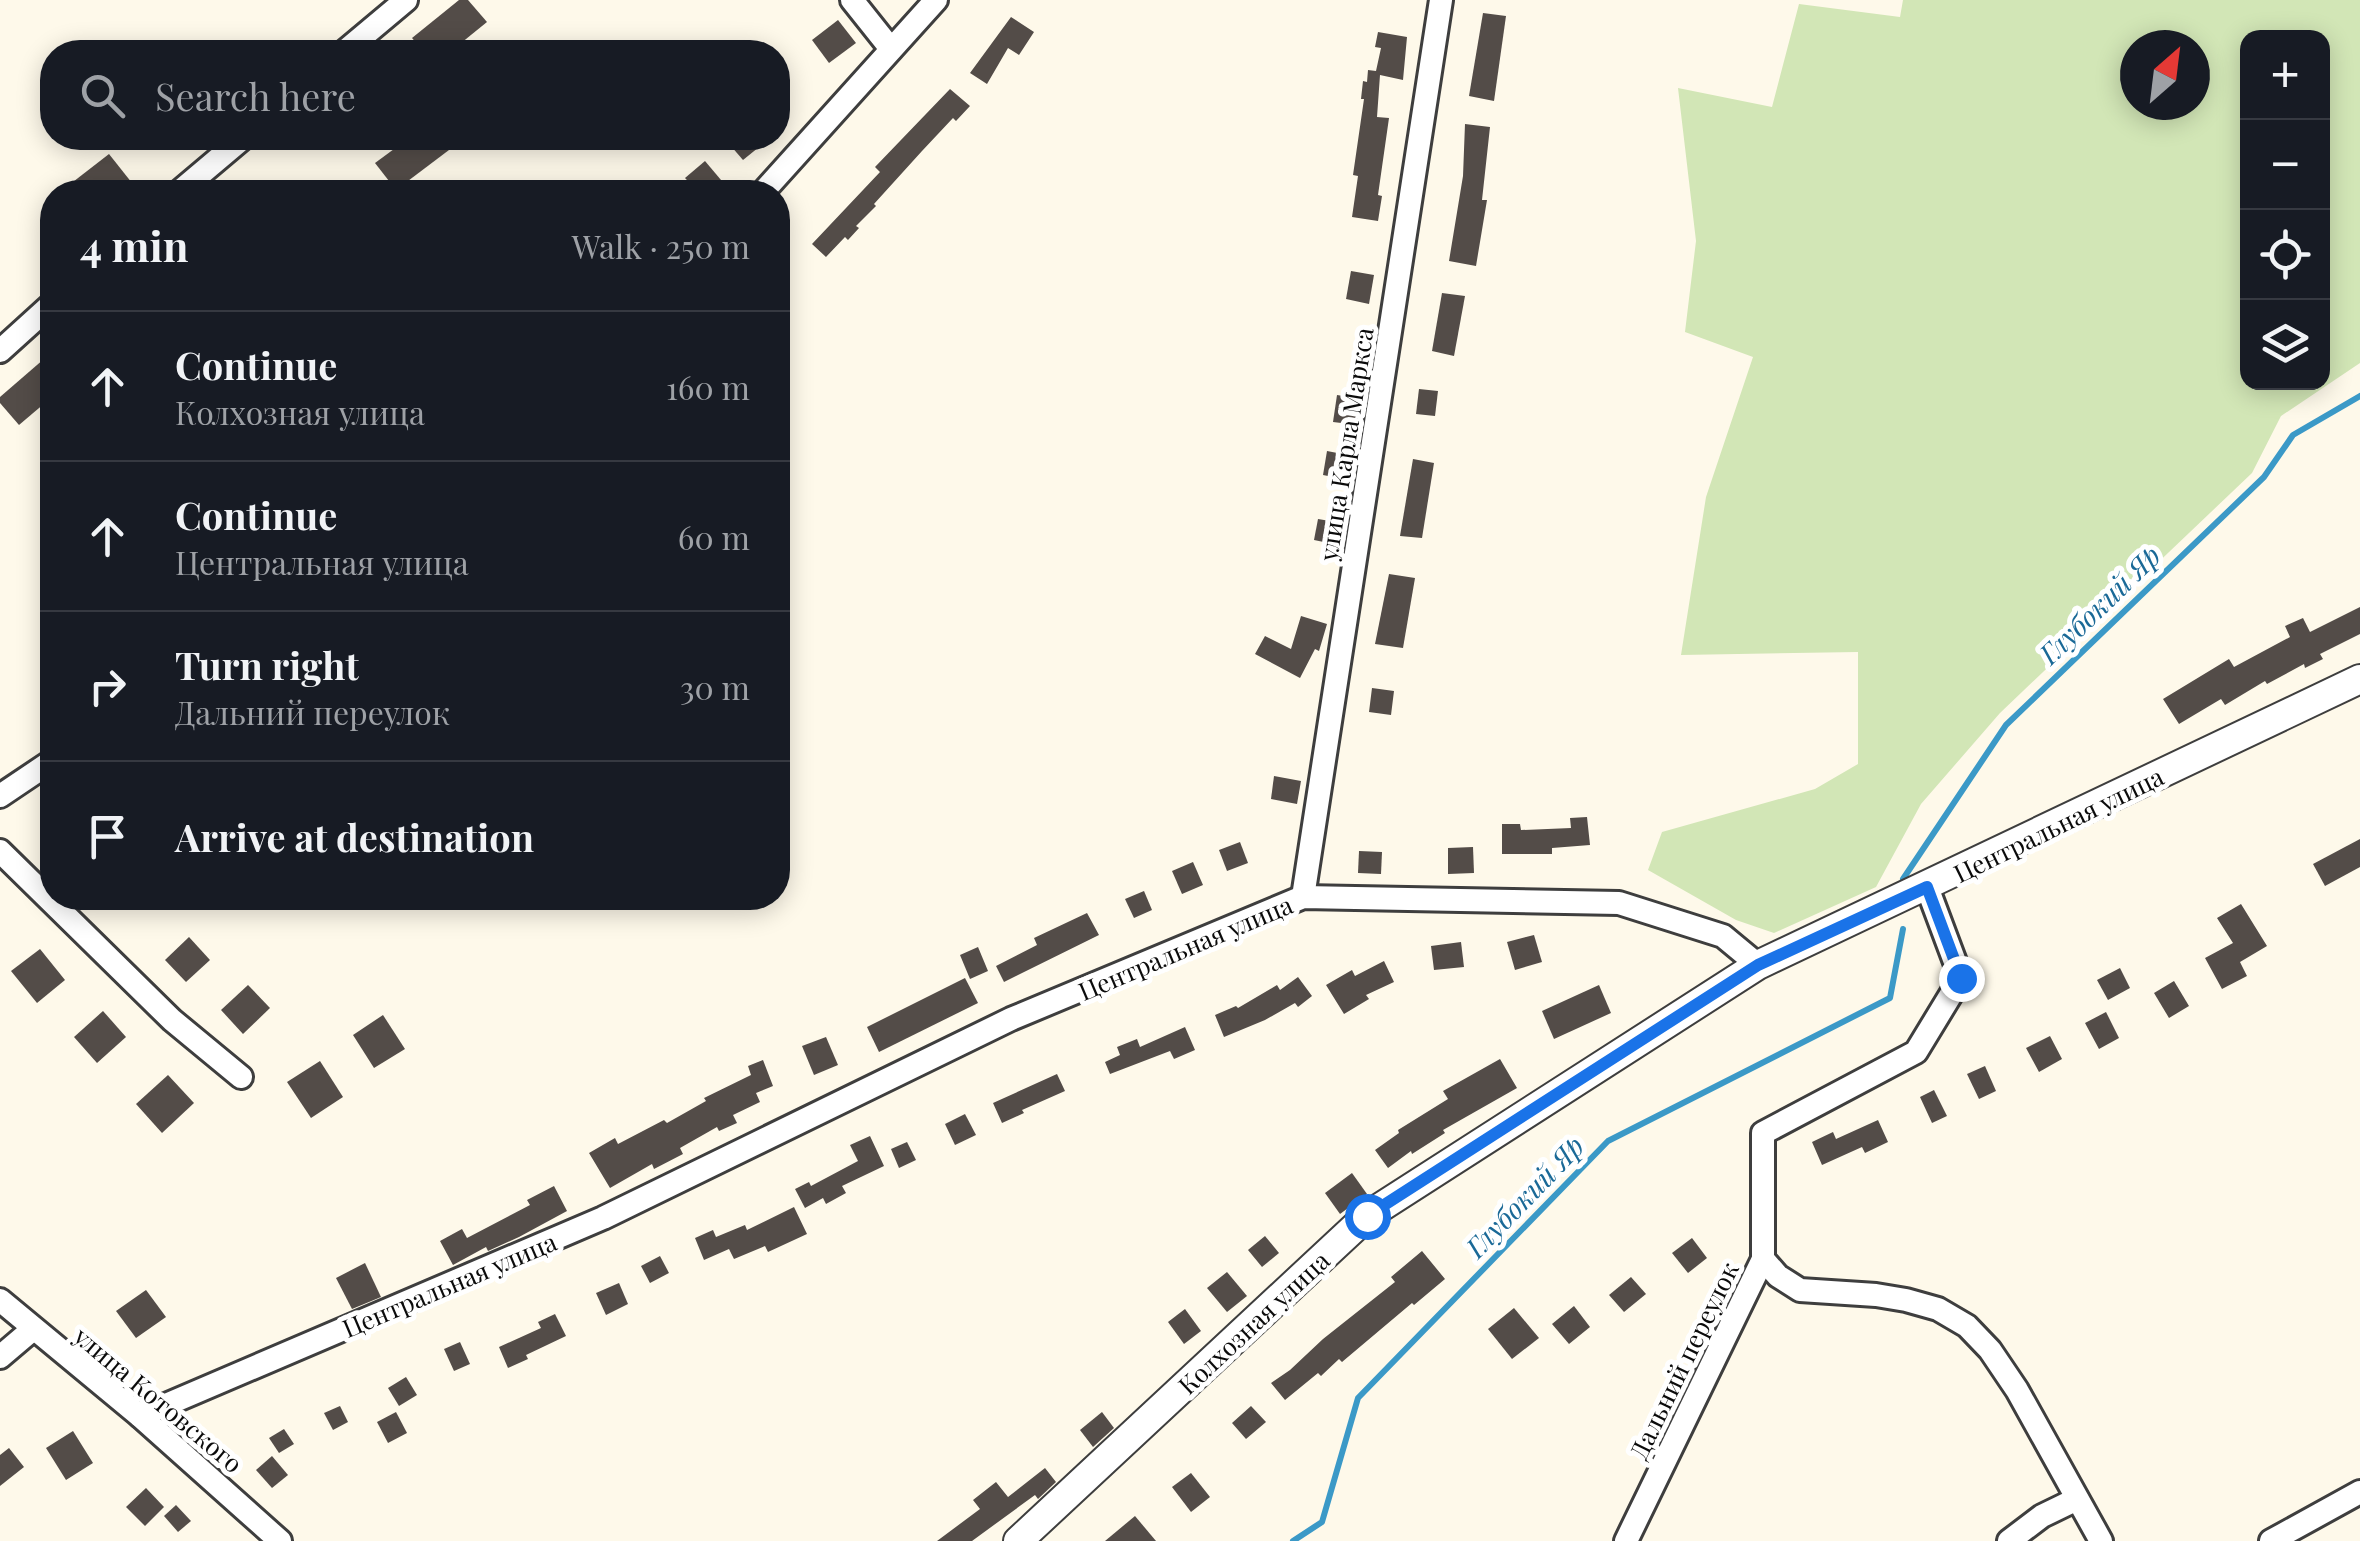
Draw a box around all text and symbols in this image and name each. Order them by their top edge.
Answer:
north arrow [2120,30,2210,120]
map controls [2240,30,2330,390]
button: + [2240,30,2330,120]
search box [40,40,790,150]
icon: search [75,68,130,123]
text: Search here [155,70,356,121]
button: − [2240,120,2330,210]
button: locate [2240,210,2330,300]
text: 4 min [80,217,189,273]
text: Walk · 250 m [572,224,750,267]
button: layers [2240,300,2330,390]
street label: улица Карла Маркса [1310,324,1380,564]
text: Continue [175,339,337,390]
icon: ahead [80,359,135,414]
text: 160 m [666,365,750,408]
text: Колхозная улица [175,390,425,433]
text: Continue [175,489,337,540]
icon: ahead [80,509,135,564]
text: 60 m [678,515,750,558]
water label: Глубокий Яр [2029,537,2168,672]
text: Центральная улица [175,540,469,583]
text: Turn right [175,639,359,690]
icon: right [80,659,135,714]
text: 30 m [680,665,750,708]
text: Дальний переулок [175,690,450,733]
street label: Центральная улица [1948,759,2169,889]
icon: arrive [80,809,135,864]
text: Arrive at destination [175,811,534,862]
street label: Центральная улица [1073,887,1298,1007]
route end [1939,956,1985,1002]
water label: Глубокий Яр [1456,1127,1591,1266]
route start [1345,1194,1391,1240]
street label: Центральная улица [337,1224,562,1344]
street label: Колхозная улица [1170,1243,1336,1401]
street label: Дальний переулок [1621,1256,1745,1464]
street label: улица Котовского [67,1318,250,1479]

